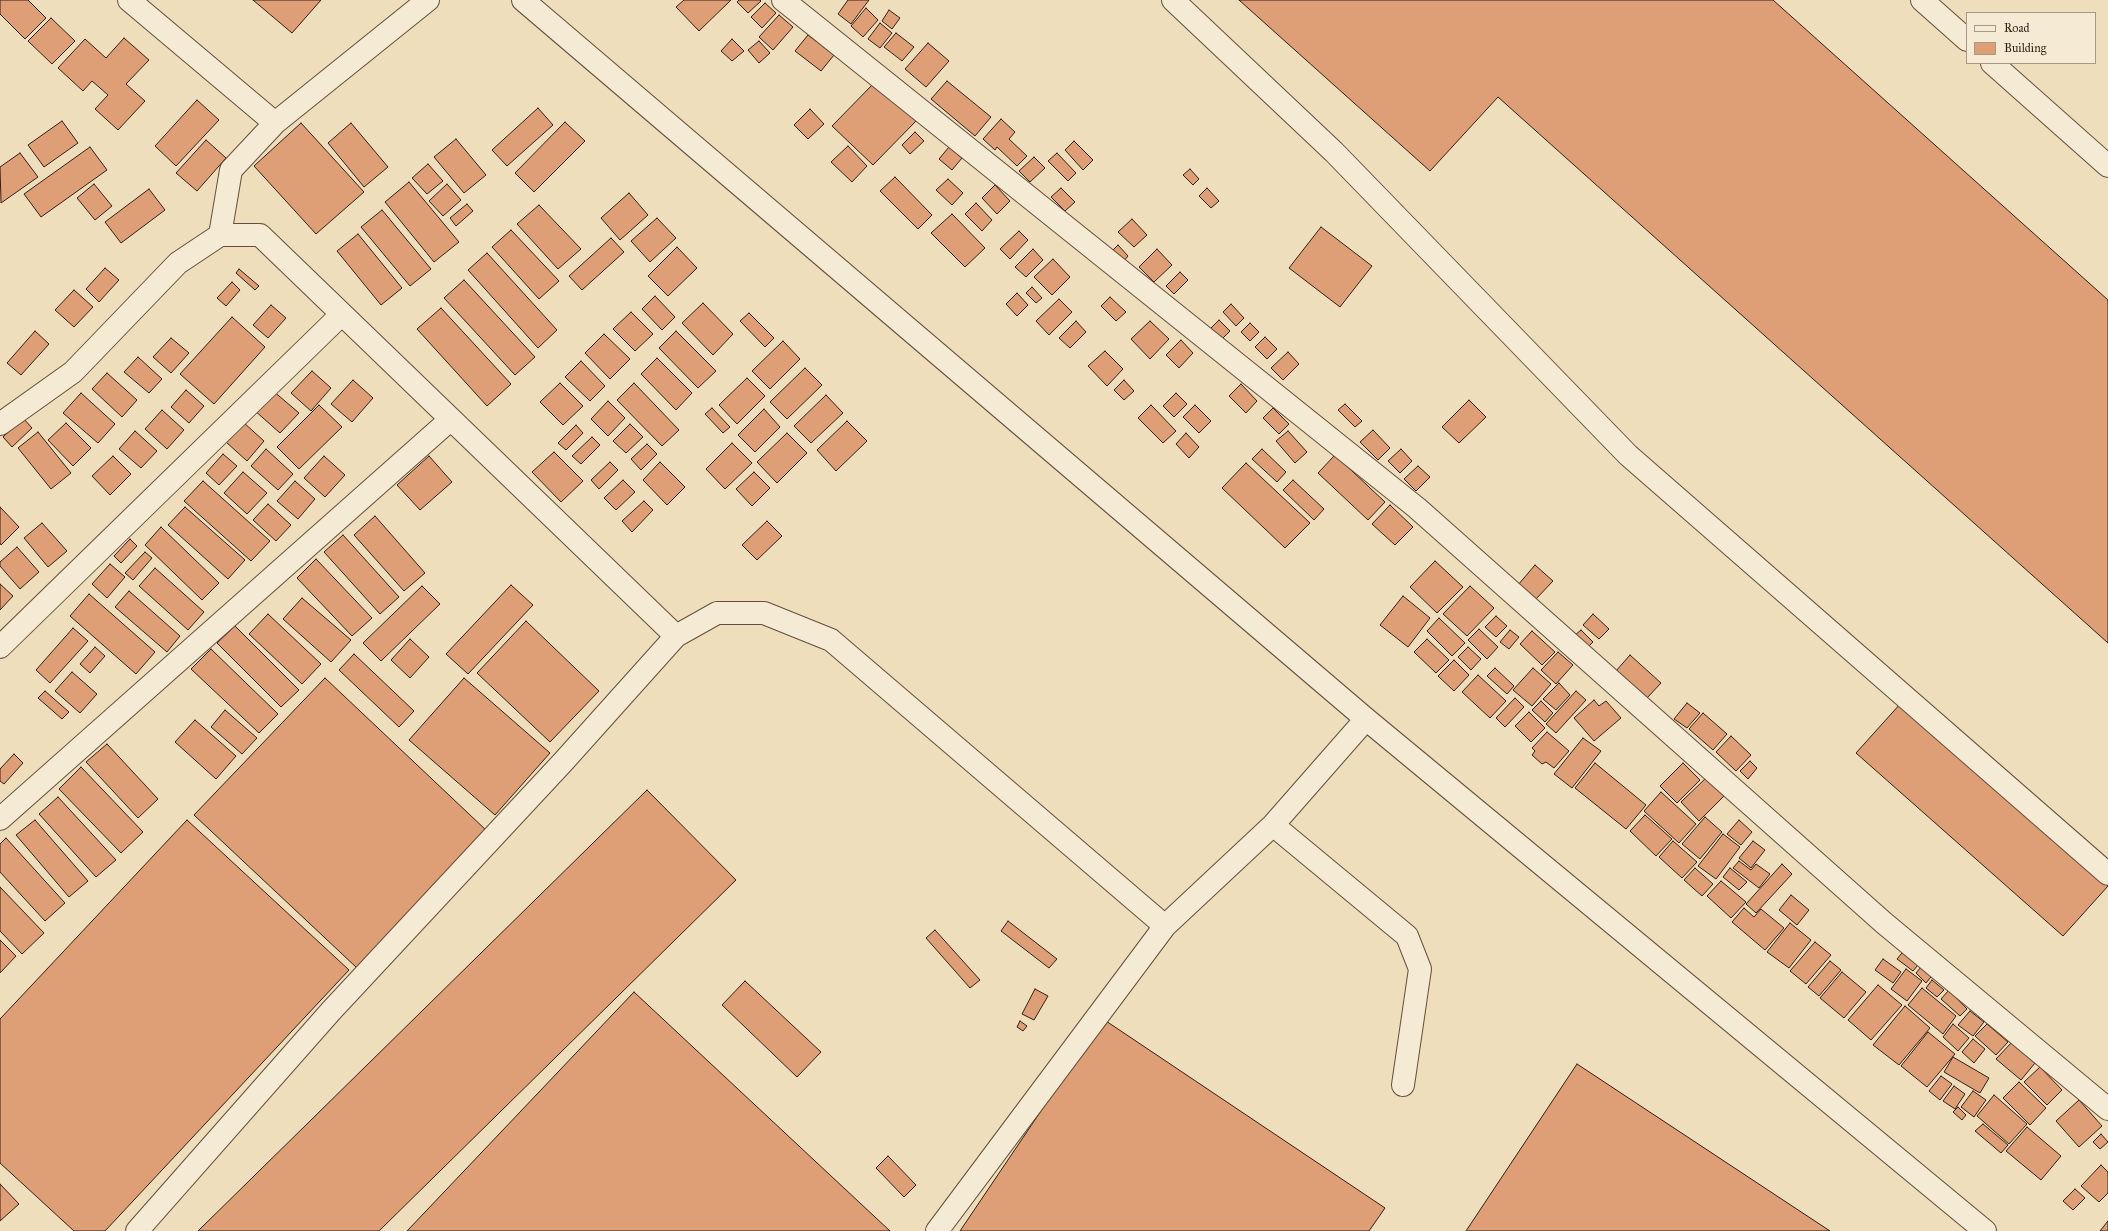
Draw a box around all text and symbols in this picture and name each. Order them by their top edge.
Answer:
legend [1966,12,2096,64]
text: Road [2004,21,2030,35]
text: Building [2004,41,2046,55]

